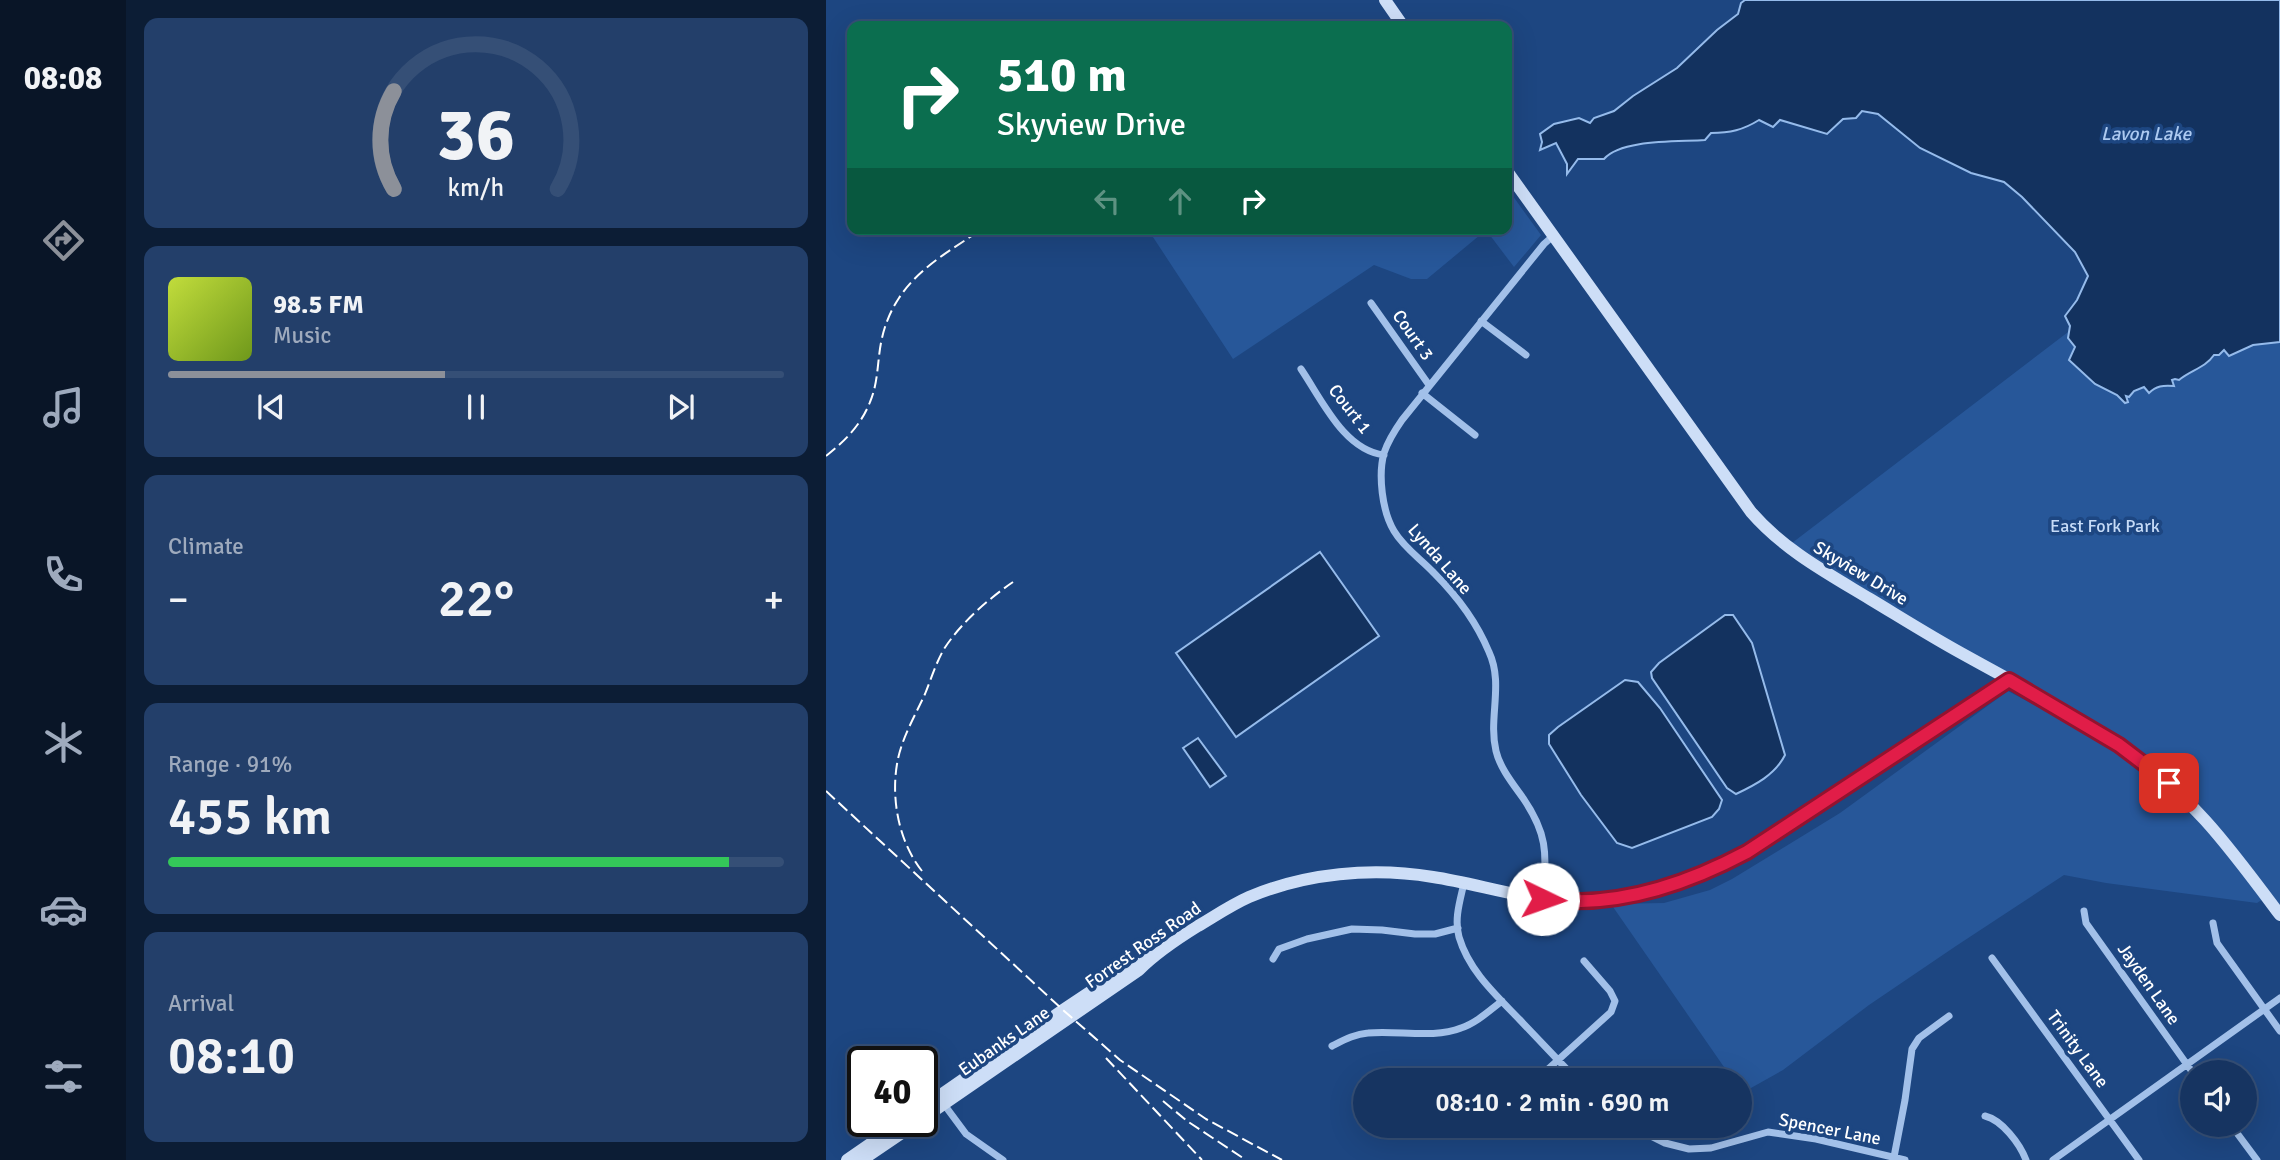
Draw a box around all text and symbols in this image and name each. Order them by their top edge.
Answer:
text: 510 m [997,45,1127,105]
icon: right [882,49,973,140]
text: 08:08 [24,59,102,98]
text: 36 [437,92,515,181]
text: Skyview Drive [997,105,1186,144]
water label: Lavon Lake [2101,122,2192,146]
text: km/h [448,172,504,203]
icon: left [1088,182,1126,220]
icon: ahead [1161,182,1199,220]
icon: right [1234,182,1272,220]
icon: directions [39,216,88,265]
text: 98.5 FM [273,289,364,321]
street label: Court 3 [1388,305,1438,365]
text: Music [273,321,331,350]
street label: Court 1 [1324,380,1376,438]
icon: music [39,383,88,432]
icon: previous [252,388,290,426]
icon: pause [457,388,495,426]
icon: next [662,388,700,426]
park label: East Fork Park [2050,515,2160,537]
street label: Lynda Lane [1403,519,1477,599]
text: Climate [168,532,244,561]
street label: Skyview Drive [1810,536,1912,610]
icon: phone [39,550,88,599]
text: 22° [438,567,514,631]
text: − [168,576,189,623]
text: + [763,576,784,623]
icon: climate [39,718,88,767]
text: Range · 91% [168,750,292,779]
pin [2139,753,2199,813]
icon: arrive [2150,764,2188,802]
text: 455 km [168,785,332,849]
position arrow [1506,862,1580,936]
icon: car [39,885,88,934]
street label: Forrest Ross Road [1081,897,1205,993]
street label: Jayden Lane [2113,939,2185,1029]
text: Arrival [168,989,234,1018]
street label: Eubanks Lane [954,1002,1054,1080]
street label: Trinity Lane [2043,1006,2113,1092]
text: 08:10 [168,1024,295,1088]
speed limit sign: 40 [847,1046,938,1137]
icon: filters [39,1052,88,1101]
map controls [2180,1060,2257,1137]
button: sound [2180,1060,2257,1137]
text: 08:10 · 2 min · 690 m [1436,1087,1669,1119]
street label: Spencer Lane [1777,1108,1883,1150]

